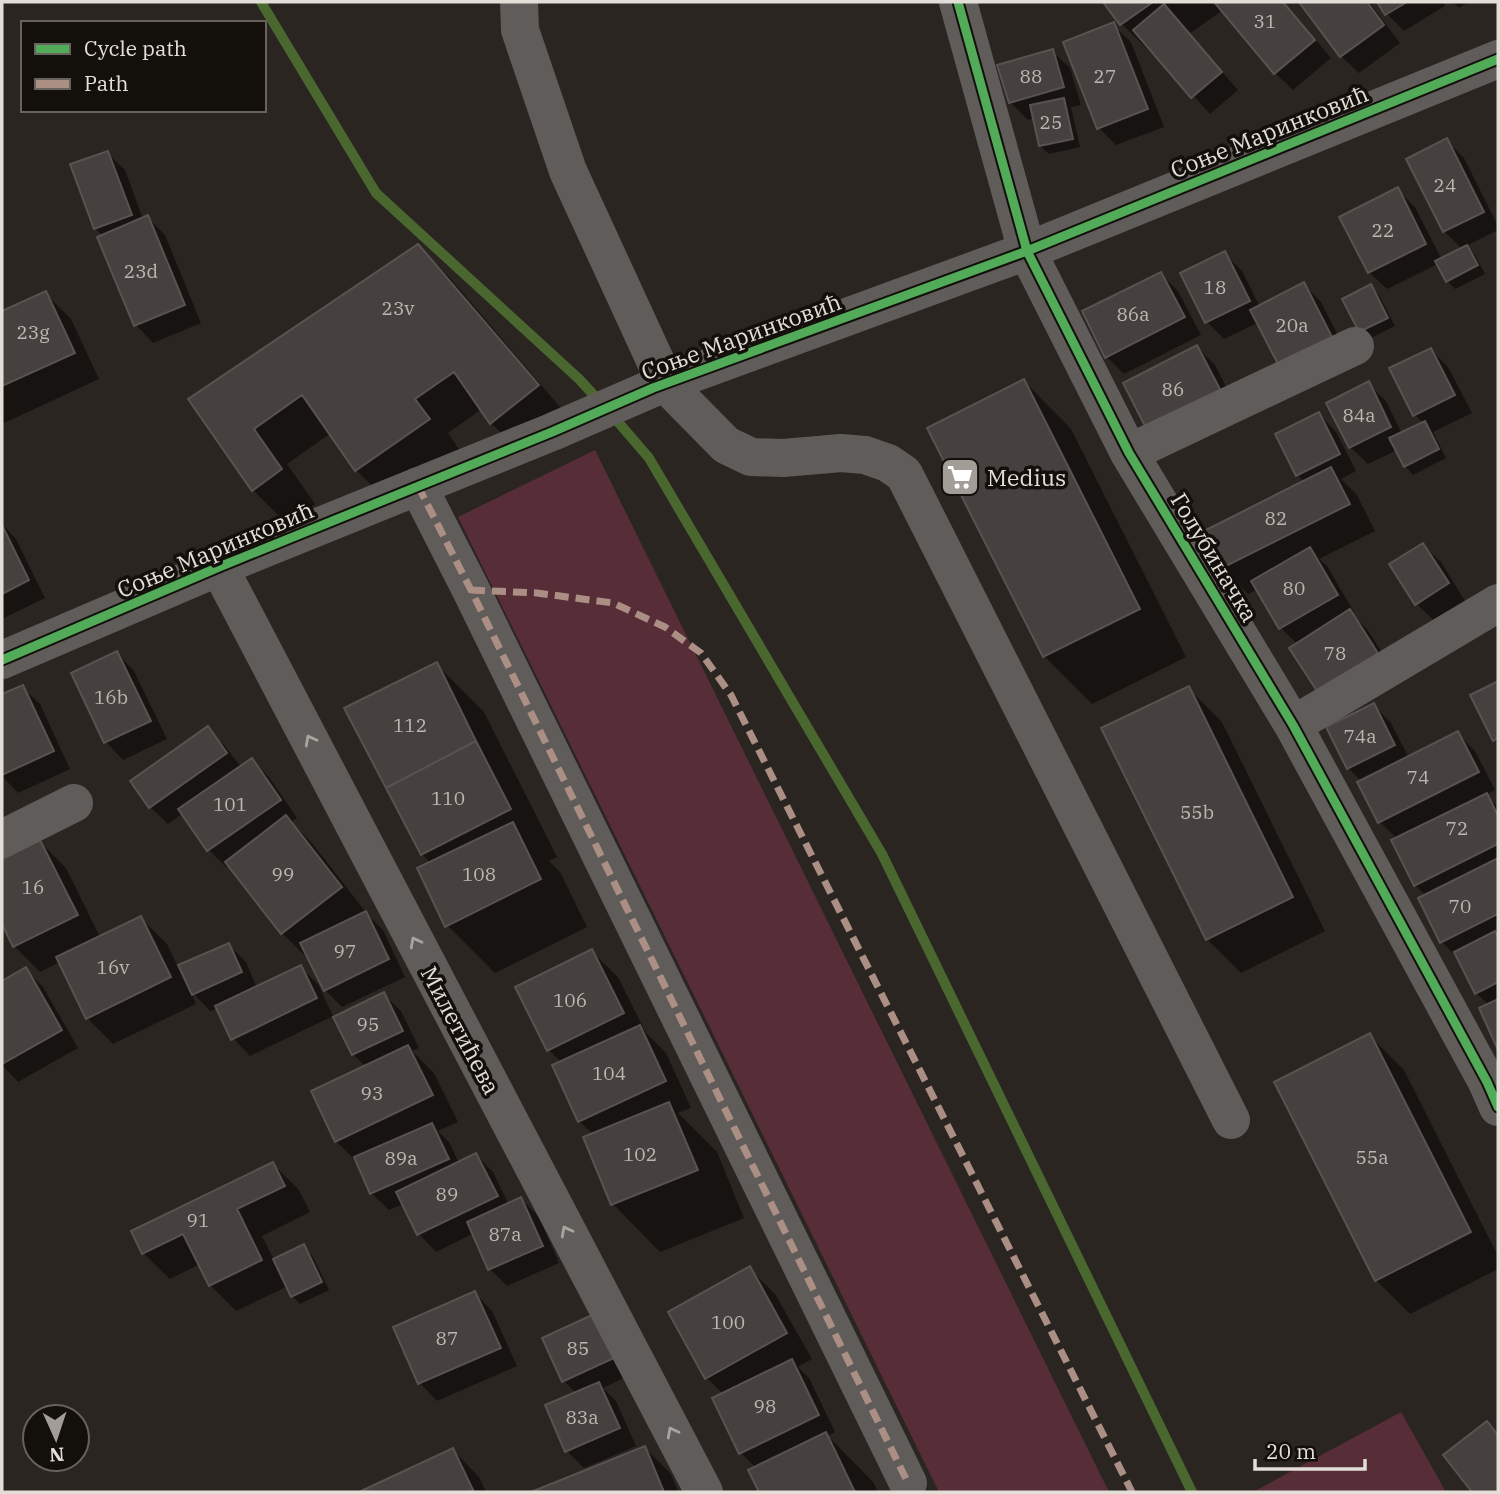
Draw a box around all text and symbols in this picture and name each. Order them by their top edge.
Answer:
house number: 31 [1254,9,1276,33]
legend [21,21,266,112]
text: Cycle path [84,34,187,62]
house number: 88 [1020,64,1042,88]
house number: 27 [1094,64,1116,88]
text: Path [84,69,129,97]
street label: Соње Маринковић [1166,78,1372,184]
house number: 25 [1040,110,1062,134]
house number: 24 [1434,173,1456,197]
house number: 22 [1372,218,1394,242]
house number: 23d [124,259,158,283]
house number: 18 [1204,275,1226,299]
street label: Соње Маринковић [637,286,845,386]
house number: 23v [382,296,415,320]
house number: 86a [1116,302,1150,326]
house number: 20a [1275,313,1309,337]
house number: 23g [16,320,50,344]
house number: 86 [1162,377,1184,401]
house number: 84a [1342,403,1376,427]
supermarket icon: Medius [939,456,981,498]
place label: Medius [987,462,1066,492]
street label: Голубиначка [1165,487,1265,627]
street label: Соње Маринковић [112,494,318,604]
house number: 82 [1265,506,1287,530]
house number: 80 [1283,576,1305,600]
house number: 78 [1324,641,1346,665]
house number: 16b [94,685,128,709]
house number: 112 [393,713,427,737]
house number: 74a [1343,724,1377,748]
one-way arrow [305,735,318,748]
house number: 74 [1407,765,1429,789]
house number: 110 [431,786,465,810]
house number: 101 [213,792,247,816]
house number: 55b [1180,800,1214,824]
house number: 72 [1446,816,1468,840]
house number: 99 [272,862,294,886]
house number: 108 [462,862,496,886]
house number: 16 [22,875,44,899]
house number: 70 [1449,894,1471,918]
one-way arrow [410,937,424,949]
house number: 97 [334,939,356,963]
house number: 16v [97,955,130,979]
street label: Милетићева [415,961,507,1099]
house number: 106 [553,988,587,1012]
house number: 95 [357,1012,379,1036]
house number: 104 [592,1061,626,1085]
house number: 93 [361,1081,383,1105]
house number: 102 [623,1142,657,1166]
house number: 55a [1355,1145,1389,1169]
house number: 89a [384,1146,418,1170]
house number: 89 [436,1182,458,1206]
house number: 91 [187,1208,209,1232]
house number: 87a [488,1222,522,1246]
one-way arrow [561,1225,575,1238]
house number: 100 [711,1310,745,1334]
house number: 87 [436,1326,458,1350]
house number: 85 [567,1336,589,1360]
house number: 98 [754,1394,776,1418]
north arrow [21,1403,91,1473]
house number: 83a [565,1405,599,1429]
one-way arrow [667,1427,681,1439]
scale bar [1255,1428,1365,1472]
text: 20 m [1266,1437,1316,1465]
text: N [49,1443,65,1467]

